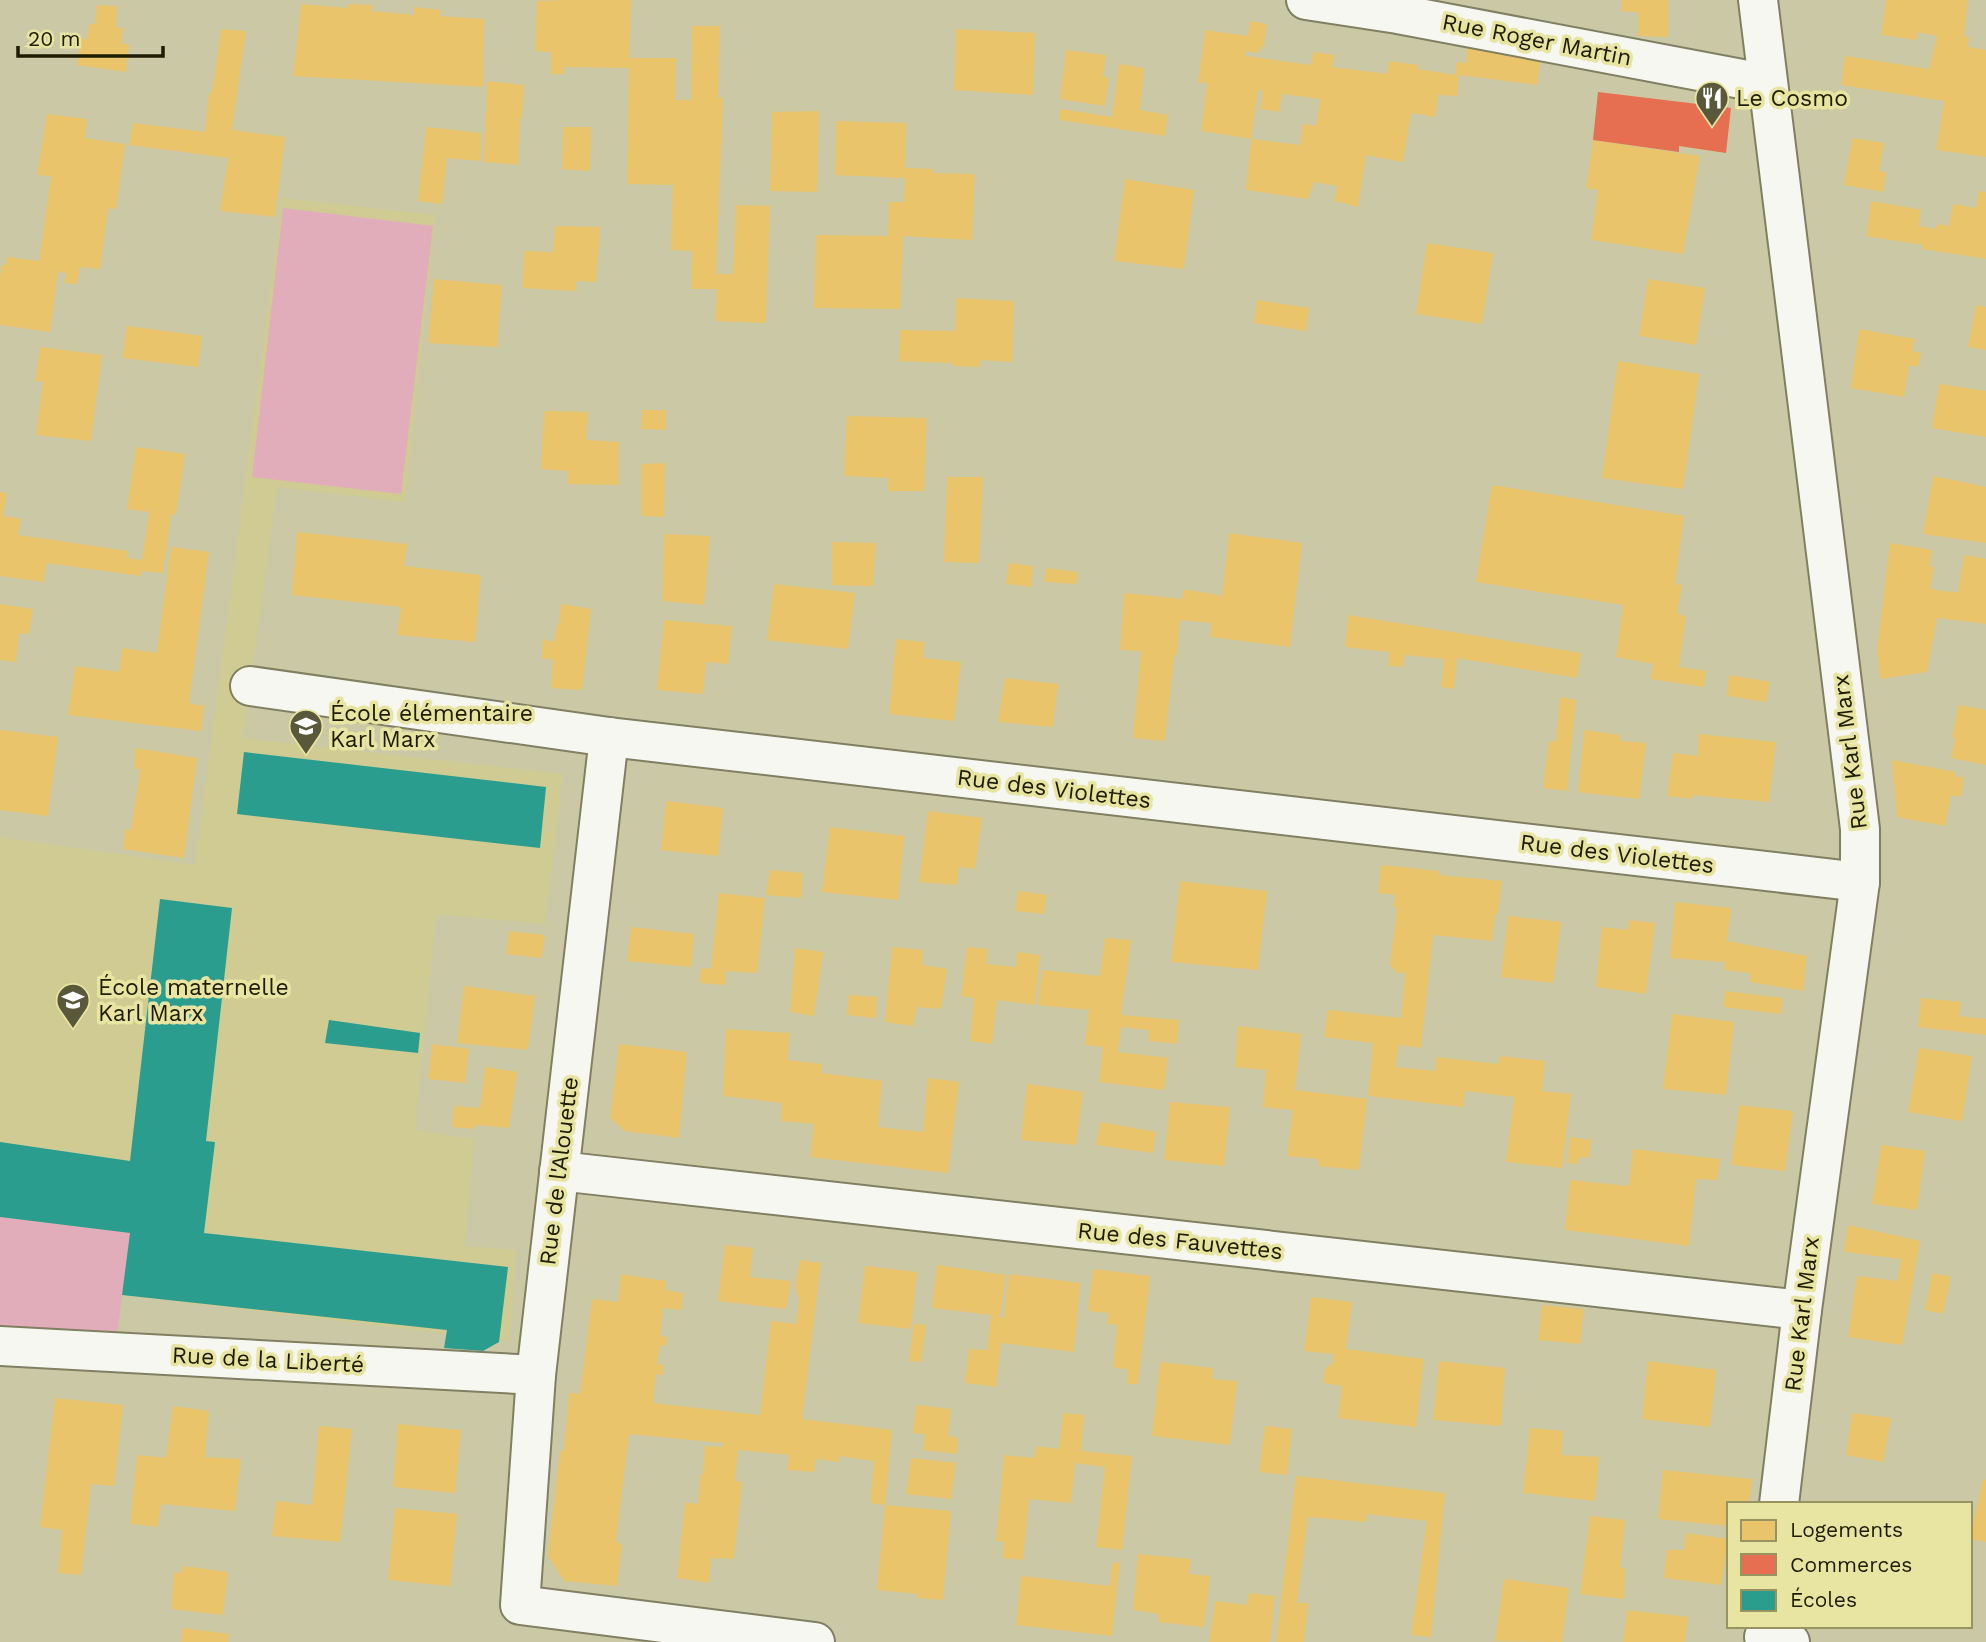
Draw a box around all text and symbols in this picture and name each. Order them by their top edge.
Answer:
street label: Rue Roger Martin [1440,8,1634,72]
scale bar [18,14,163,58]
text: 20 m [28,26,80,51]
restaurant icon: Le Cosmo [1693,79,1731,128]
place label: Le Cosmo [1736,85,1848,112]
street label: Rue Karl Marx [1827,673,1873,831]
place label: École élémentaire Karl Marx [330,700,533,753]
school or university icon: École élémentaire Karl Marx [287,707,325,756]
street label: Rue des Violettes [955,764,1153,814]
street label: Rue des Violettes [1518,829,1716,879]
place label: École maternelle Karl Marx [98,974,289,1027]
school or university icon: École maternelle Karl Marx [54,981,92,1030]
street label: Rue de l'Alouette [534,1075,584,1267]
street label: Rue des Fauvettes [1076,1217,1284,1265]
street label: Rue Karl Marx [1779,1235,1825,1393]
street label: Rue de la Liberté [171,1341,365,1379]
legend [1727,1502,1972,1628]
text: Logements [1790,1517,1903,1542]
text: Commerces [1790,1552,1912,1577]
text: Écoles [1790,1587,1857,1612]

